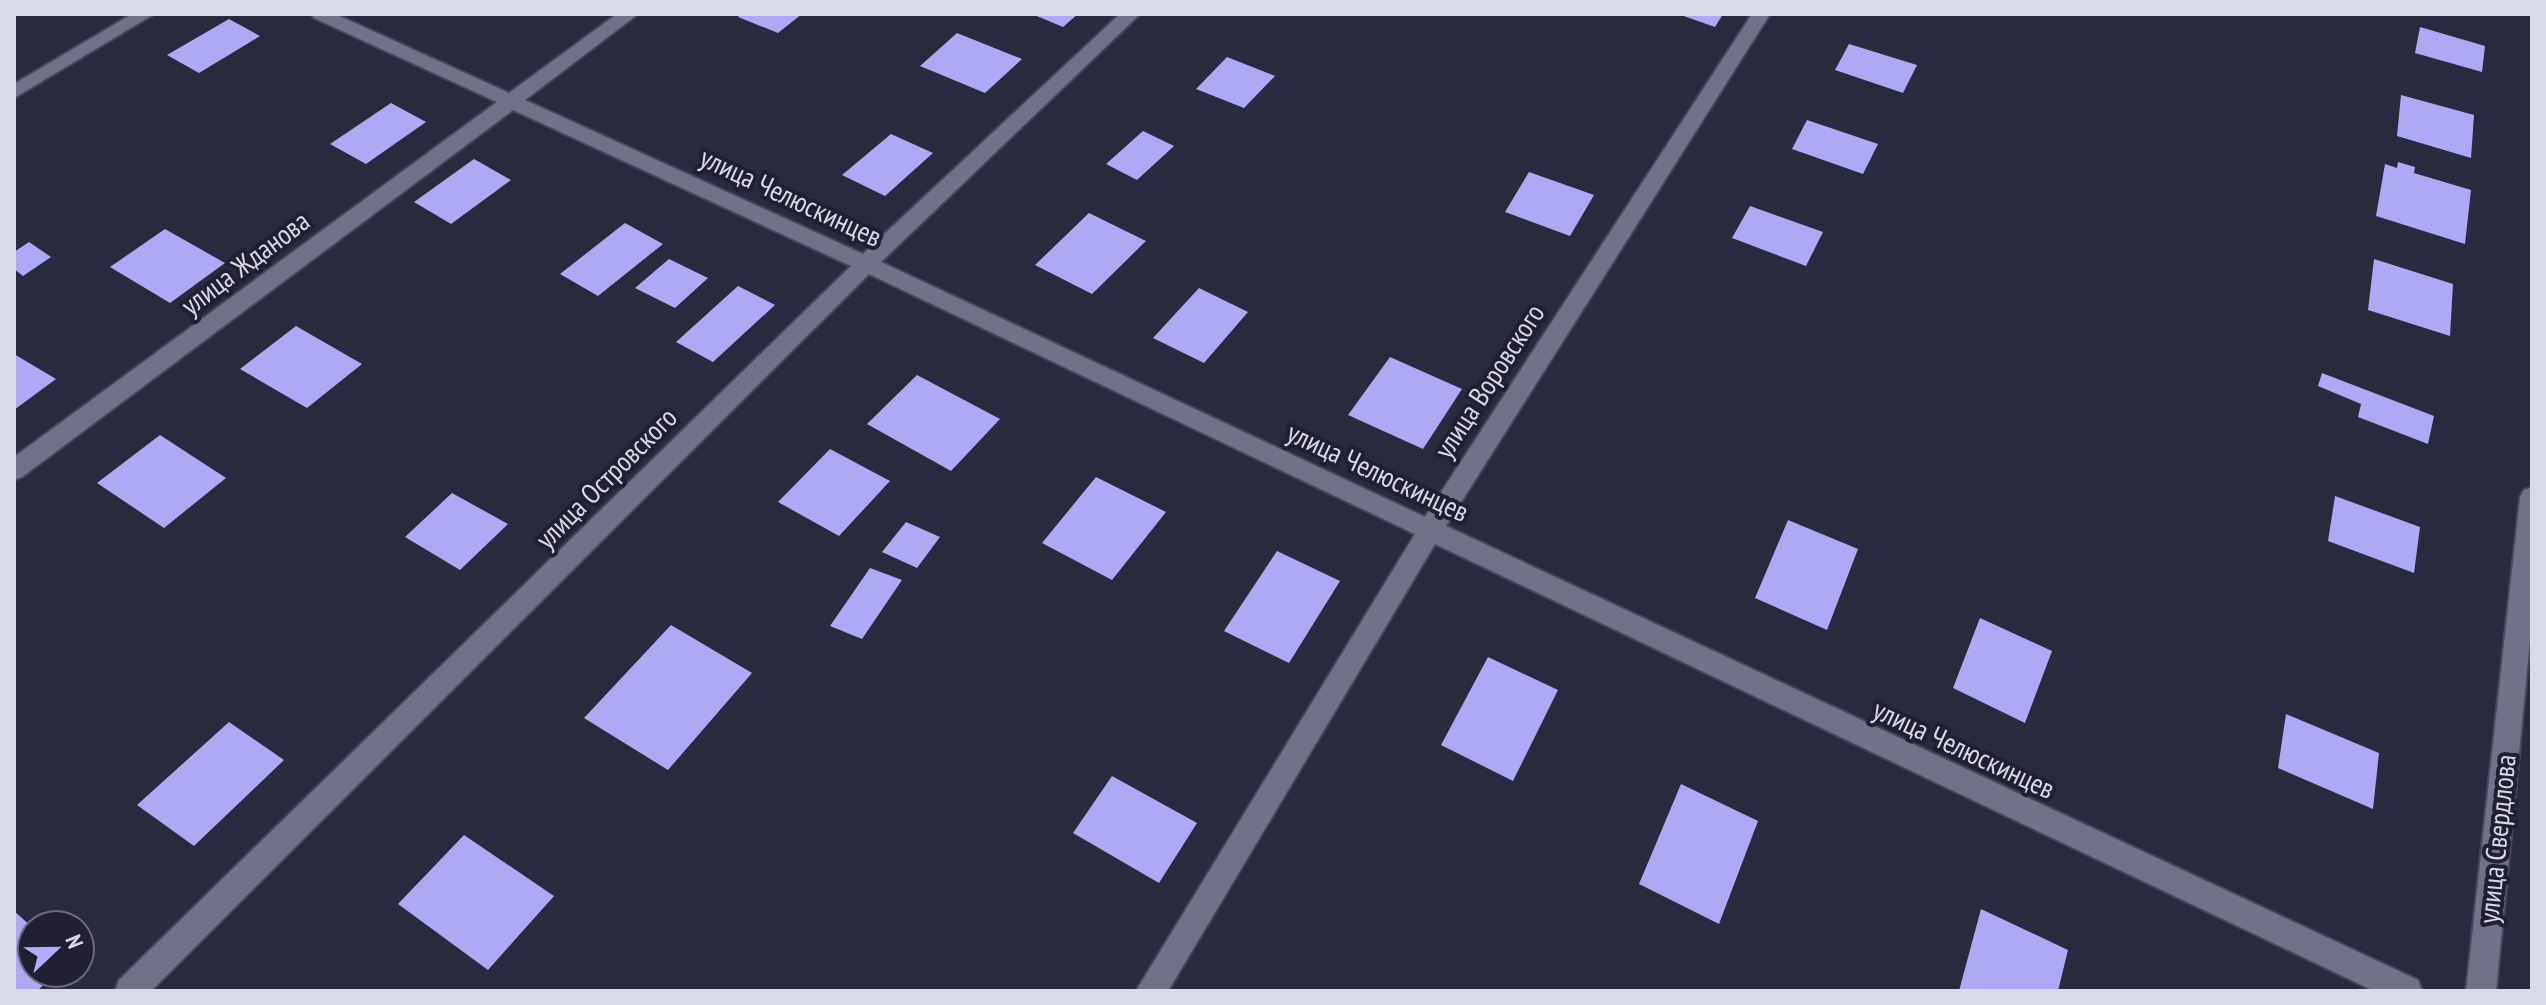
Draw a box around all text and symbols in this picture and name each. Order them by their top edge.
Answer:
street label: улица Челюскинцев [694,138,888,255]
street label: улица Жданова [173,202,316,323]
street label: улица Воровского [1425,296,1552,465]
street label: улица Островского [527,399,684,556]
street label: улица Челюскинцев [1281,413,1475,530]
street label: улица Челюскинцев [1867,690,2061,807]
street label: улица Свердлова [2469,752,2524,925]
north arrow [16,909,96,989]
text: N [59,931,90,952]

